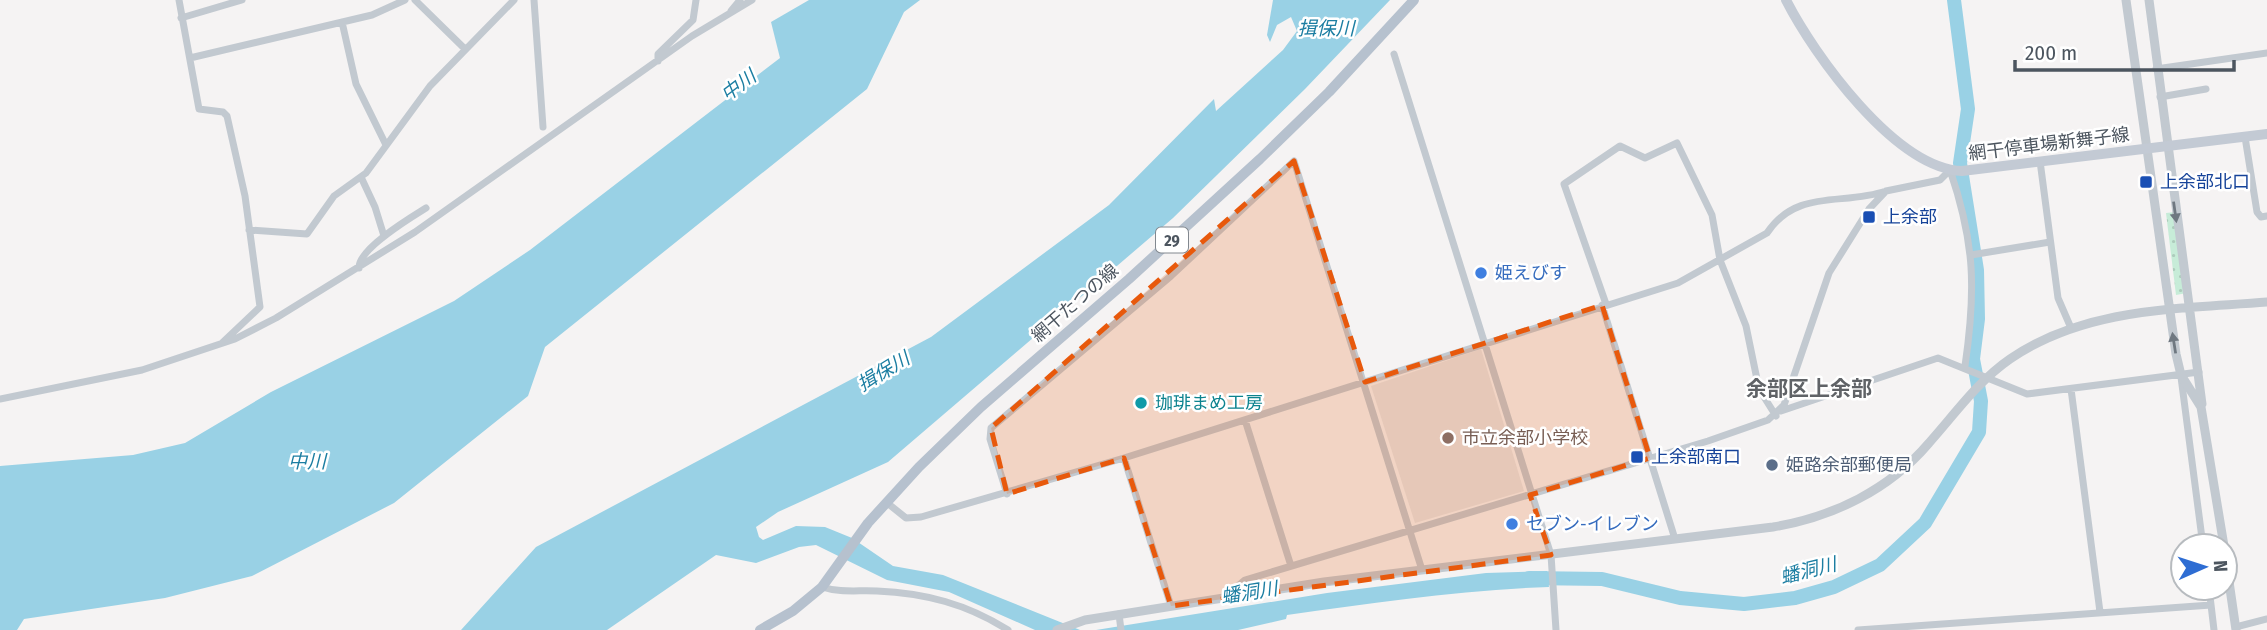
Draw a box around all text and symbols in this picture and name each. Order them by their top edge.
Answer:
water label: 揖保川 [1297,17,1356,40]
scale bar [2015,28,2234,72]
text: 200 m [2025,40,2077,66]
water label: 中川 [716,64,762,106]
street label: 網干停車場新舞子線 [1967,123,2131,165]
place label: 上余部北口 [2160,171,2250,193]
marker: 上余部北口 [2138,174,2154,190]
one-way arrow [2170,201,2181,223]
place label: 上余部 [1883,206,1937,228]
marker: 上余部 [1861,209,1877,225]
road number: 29 [1156,228,1188,252]
street label: 網干たつの線 [1027,259,1123,347]
place label: 姫えびす [1495,262,1567,284]
marker: 姫えびす [1473,265,1489,281]
one-way arrow [2168,332,2179,354]
water label: 揖保川 [853,346,915,396]
district label: 余部区上余部 [1746,376,1872,402]
place label: 珈琲まめ工房 [1155,392,1263,414]
marker: 珈琲まめ工房 [1133,395,1149,411]
place label: 市立余部小学校 [1462,427,1588,449]
marker: 市立余部小学校 [1440,430,1456,446]
place label: 上余部南口 [1651,446,1741,468]
marker: 上余部南口 [1629,449,1645,465]
water label: 中川 [288,450,328,473]
place label: 姫路余部郵便局 [1786,454,1912,476]
marker: 姫路余部郵便局 [1764,457,1780,473]
place label: セブン-イレブン [1526,513,1659,535]
marker: セブン-イレブン [1504,516,1520,532]
north arrow [2169,532,2239,602]
water label: 蟠洞川 [1778,552,1840,589]
text: N [2209,560,2232,572]
water label: 蟠洞川 [1219,576,1281,608]

